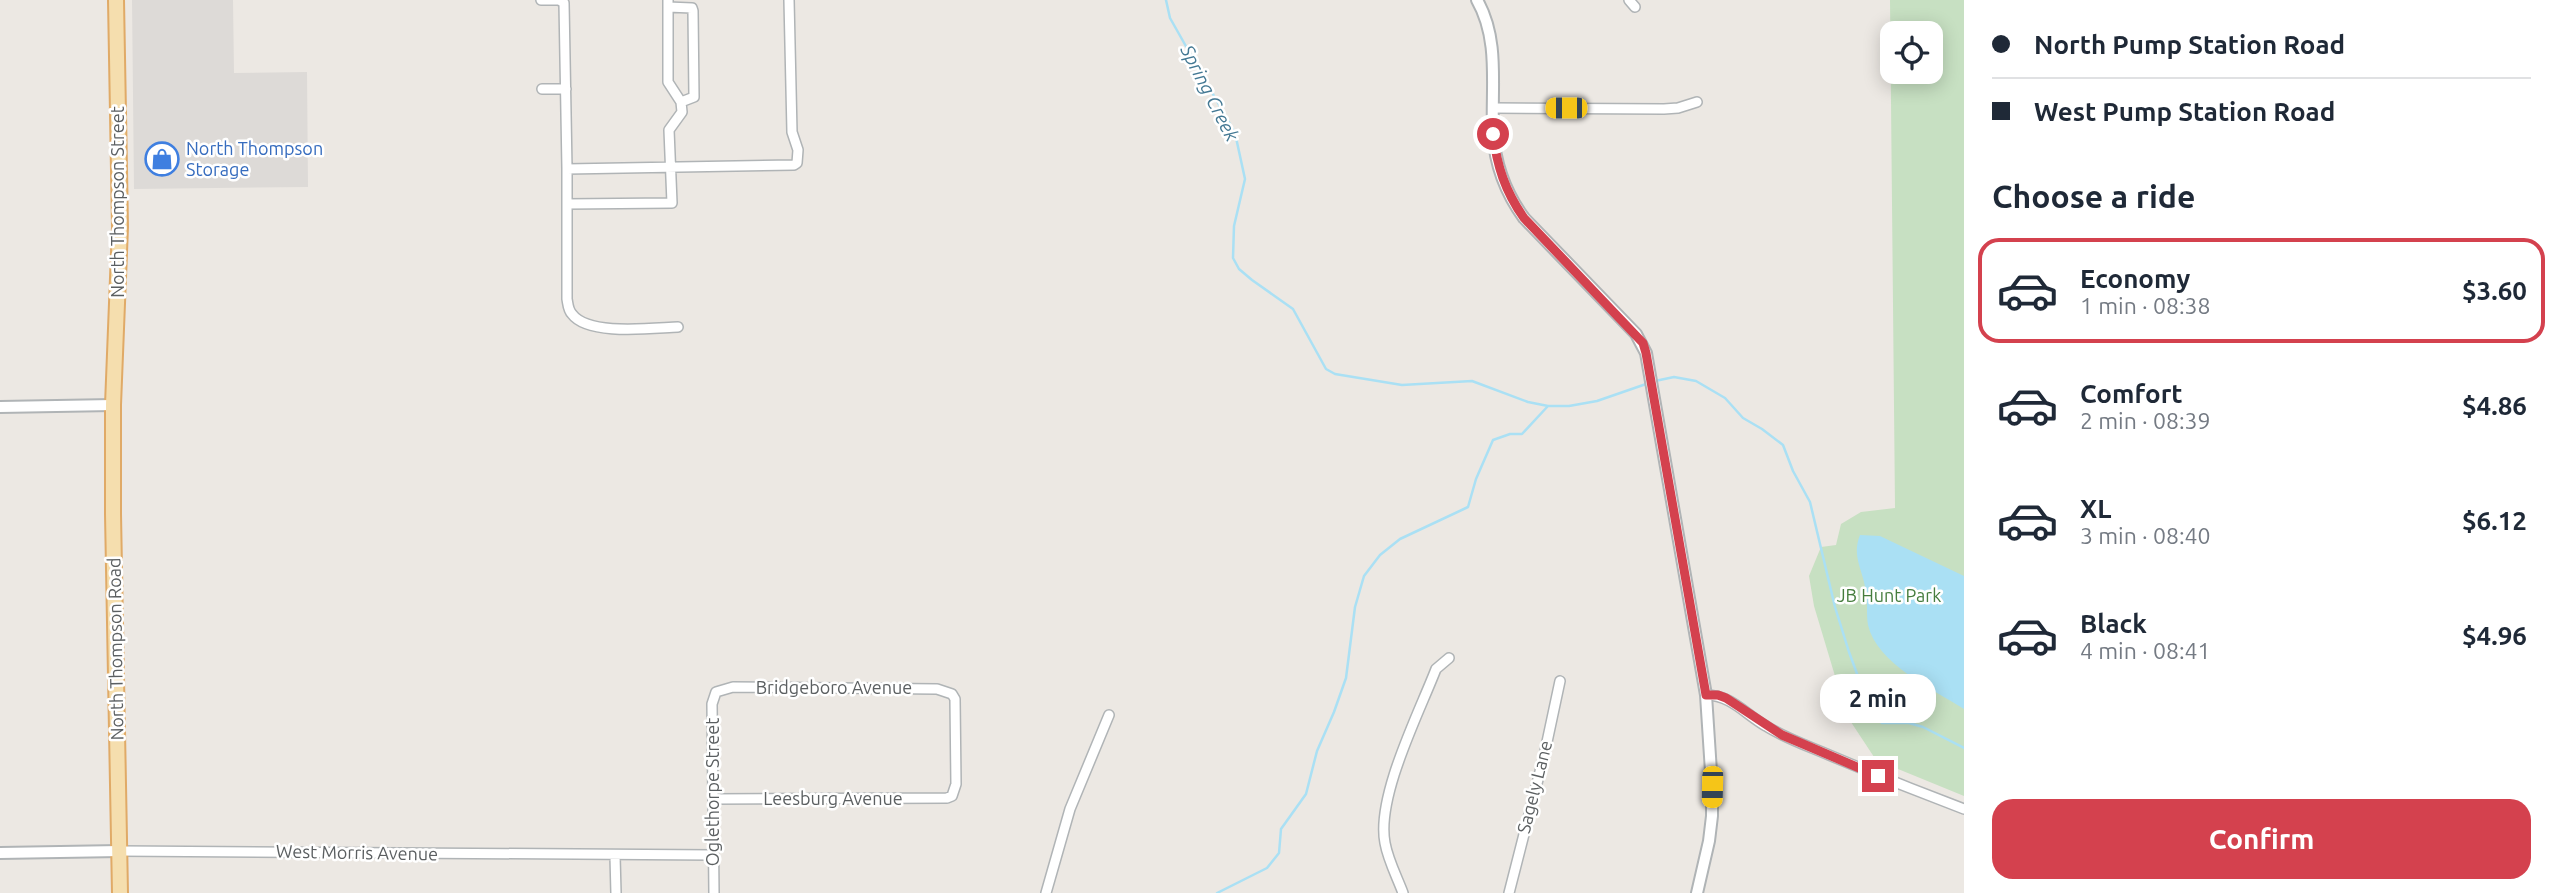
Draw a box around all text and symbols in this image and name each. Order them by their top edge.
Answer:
map controls [1880,21,1943,84]
button: locate [1880,21,1943,84]
text: North Pump Station Road [2034,30,2345,59]
water label: Spring Creek [1176,40,1244,145]
text: West Pump Station Road [2034,97,2335,126]
car [1546,98,1588,119]
street label: North Thompson Street [107,106,127,298]
route start [1477,118,1509,150]
place label: North Thompson Storage [186,138,323,179]
shop icon: North Thompson Storage [143,140,181,178]
text: Choose a ride [1992,178,2195,214]
icon: car [1996,259,2059,322]
text: Economy [2080,264,2190,293]
text: $3.60 [2462,276,2527,305]
text: 1 min · 08:38 [2080,293,2211,318]
icon: car [1996,374,2059,437]
text: Comfort [2080,379,2183,408]
text: $4.86 [2462,391,2527,420]
text: 2 min · 08:39 [2080,408,2211,433]
icon: car [1996,489,2059,552]
text: XL [2080,494,2111,523]
text: $6.12 [2462,506,2527,535]
text: 3 min · 08:40 [2080,523,2211,548]
street label: North Thompson Road [103,557,127,741]
park label: JB Hunt Park [1837,585,1941,605]
icon: car [1996,604,2059,667]
text: Black [2080,609,2147,638]
text: $4.96 [2462,621,2527,650]
text: 4 min · 08:41 [2080,638,2211,663]
callout: 2 min [1820,674,1936,724]
street label: Bridgeboro Avenue [756,677,912,697]
text: 2 min [1849,686,1907,711]
street label: Oglethorpe Street [702,718,722,866]
street label: Sagely Lane [1513,738,1555,835]
route end [1862,760,1894,792]
car [1702,766,1723,808]
street label: Leesburg Avenue [763,788,903,808]
button: Confirm [1992,799,2531,879]
street label: West Morris Avenue [276,841,438,863]

